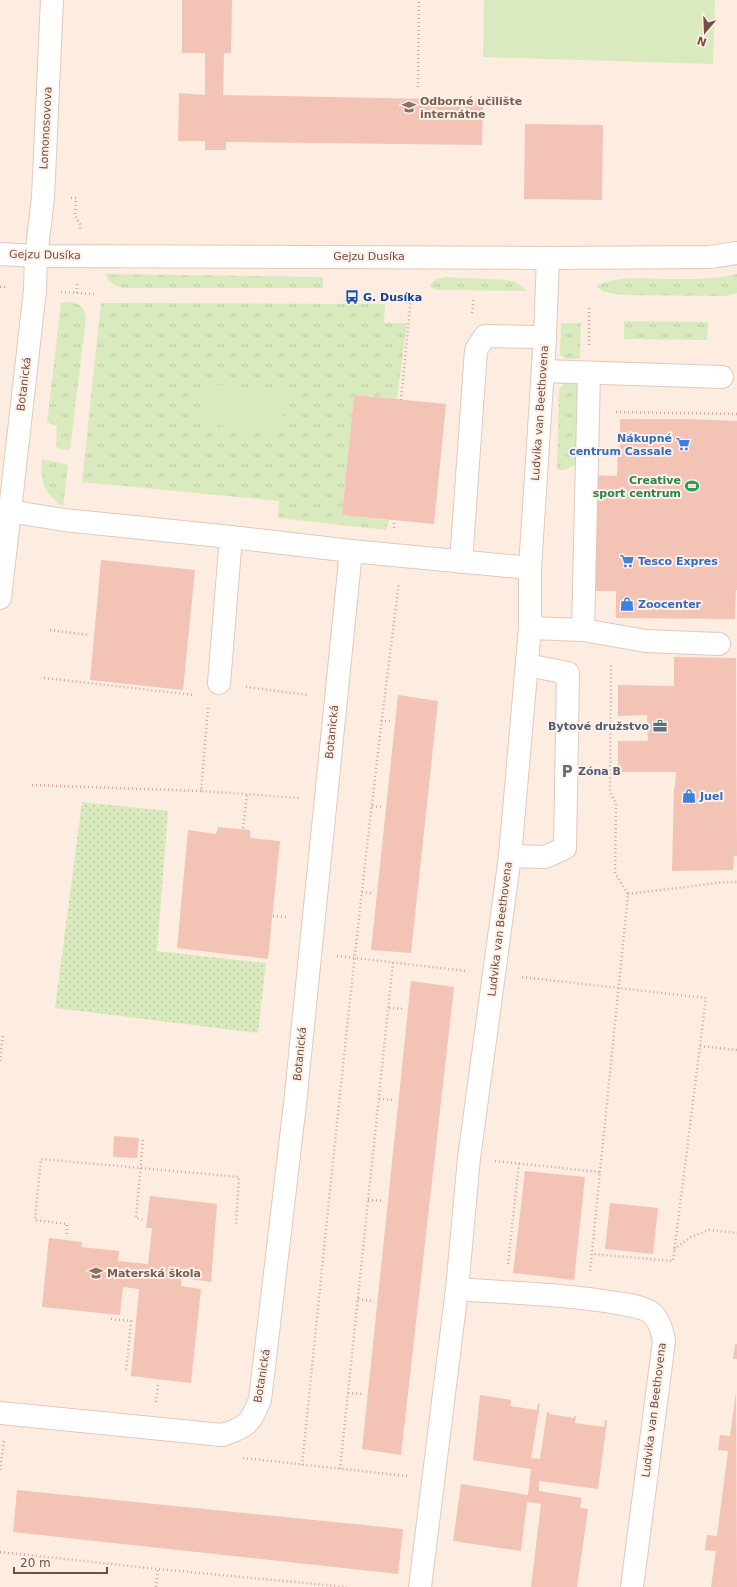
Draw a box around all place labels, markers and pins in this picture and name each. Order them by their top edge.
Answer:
place label: Odborné učilište internátne [420,95,522,121]
school or university icon: Odborné učilište internátne [401,99,417,115]
bus stop icon: G. Dusíka [344,289,360,305]
place label: G. Dusíka [363,291,422,304]
place label: Nákupné centrum Cassale [569,432,672,458]
supermarket icon: Nákupné centrum Cassale [675,436,691,452]
place label: Creative sport centrum [593,474,681,500]
sports icon: Creative sport centrum [684,478,700,494]
supermarket icon: Tesco Expres [619,553,635,569]
place label: Tesco Expres [638,555,718,568]
shop icon: Zoocenter [619,596,635,612]
place label: Zoocenter [638,598,702,611]
office icon: Bytové družstvo [652,718,668,734]
place label: Bytové družstvo [548,720,649,733]
parking icon: Zóna B [559,763,575,779]
place label: Zóna B [578,765,621,778]
shop icon: Juel [681,788,697,804]
place label: Juel [699,790,723,803]
school or university icon: Materská škola [88,1265,104,1281]
place label: Materská škola [107,1267,201,1280]

